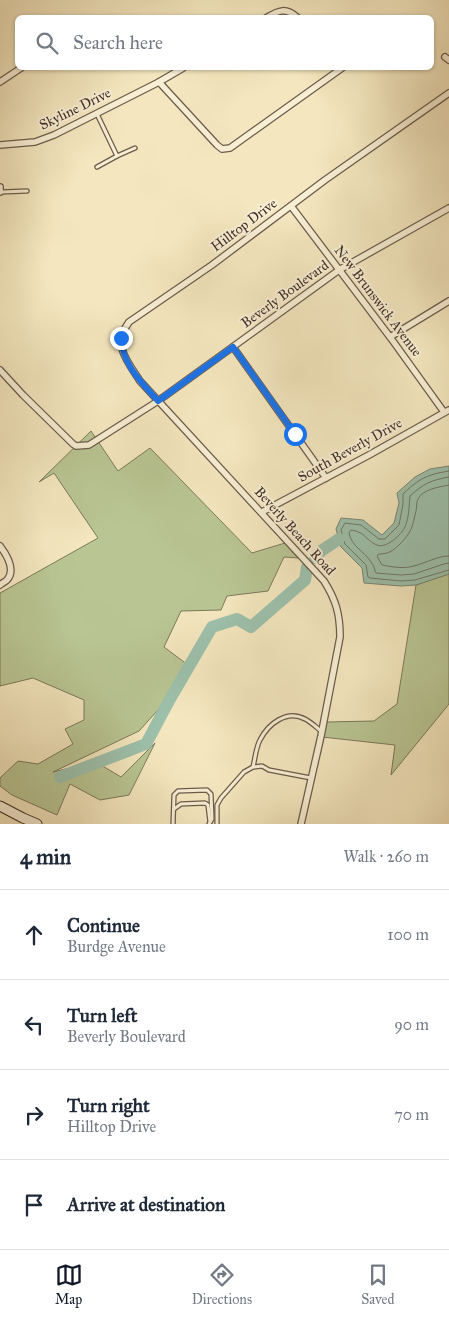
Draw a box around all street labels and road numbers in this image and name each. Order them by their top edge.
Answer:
street label: Skyline Drive [36,84,114,134]
street label: Hilltop Drive [208,195,280,255]
street label: New Brunswick Avenue [331,242,425,360]
street label: Beverly Boulevard [238,257,332,331]
street label: South Beverly Drive [295,414,405,486]
street label: Beverly Beach Road [251,483,339,579]

